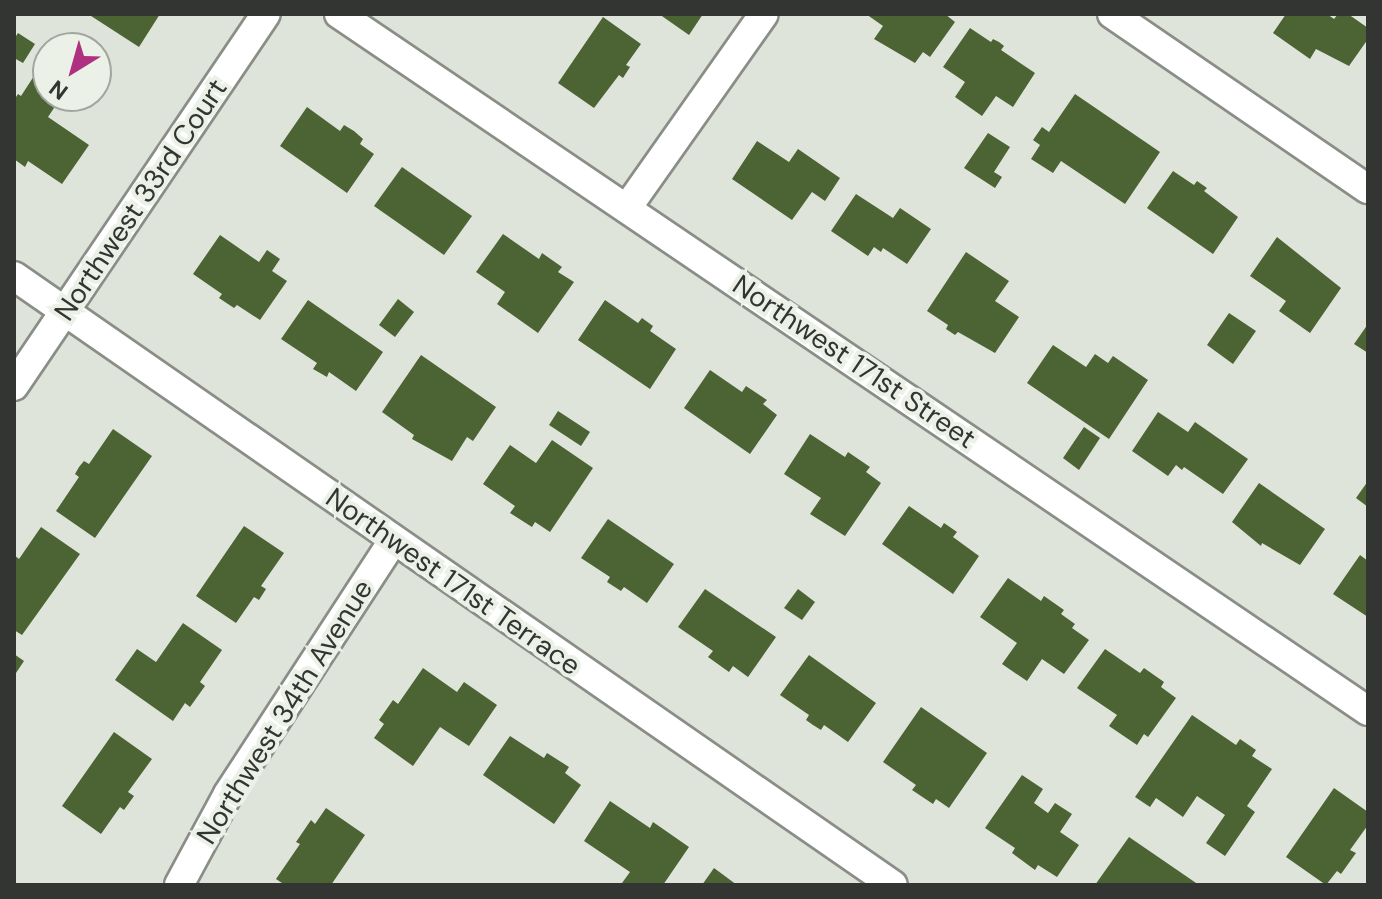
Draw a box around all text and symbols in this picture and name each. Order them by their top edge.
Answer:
north arrow [32,32,112,112]
street label: Northwest 33rd Court [48,73,234,327]
street label: Northwest 171st Street [726,268,982,456]
street label: Northwest 171st Terrace [319,481,587,683]
street label: Northwest 34th Avenue [190,574,380,850]

